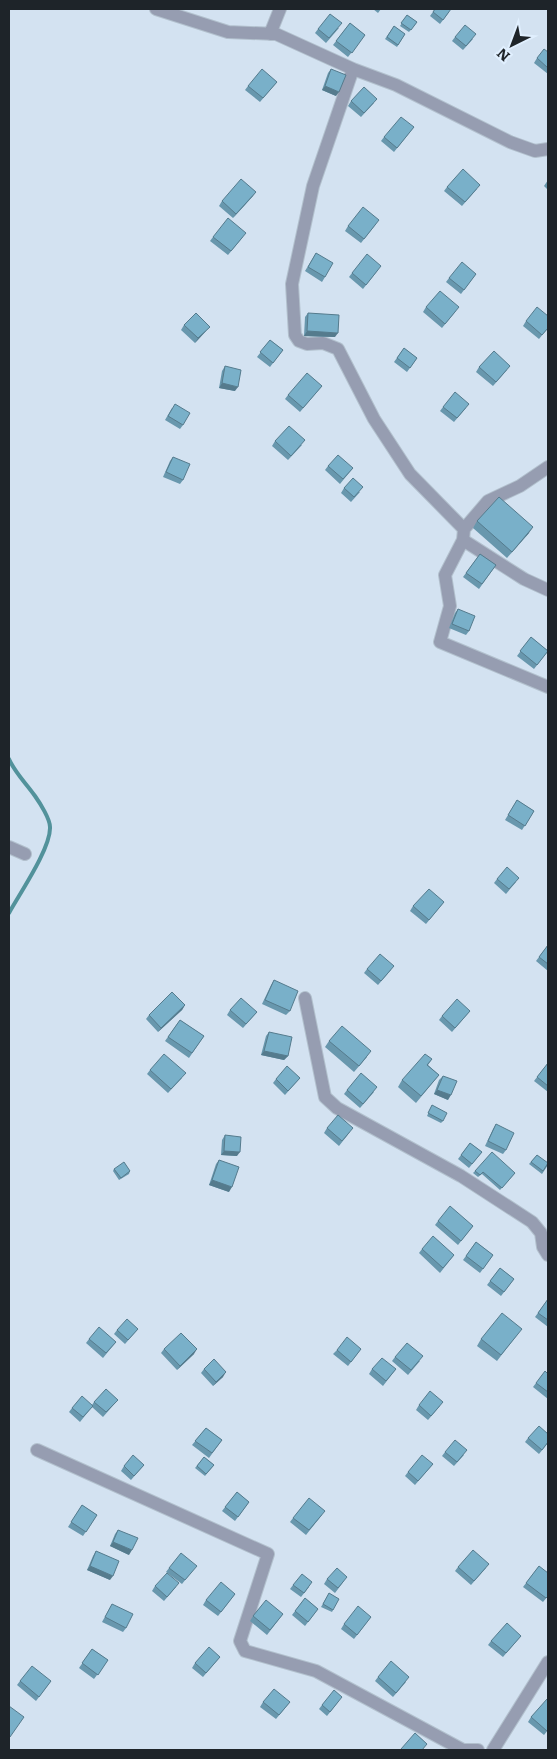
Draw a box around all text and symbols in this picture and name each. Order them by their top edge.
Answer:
north arrow [487,20,537,70]
text: N [491,44,514,67]

